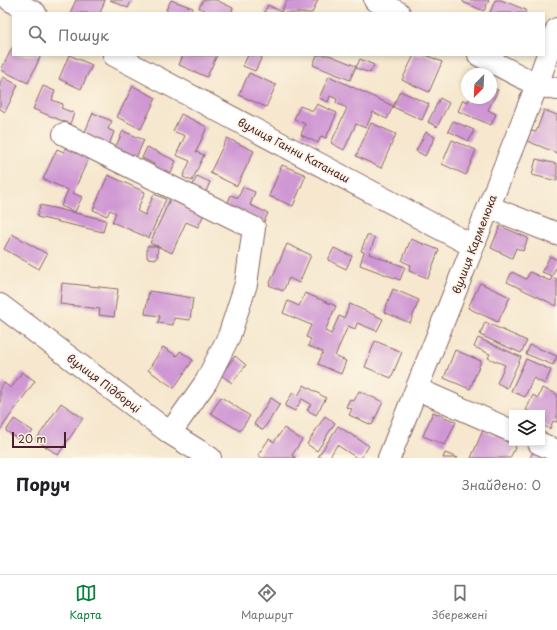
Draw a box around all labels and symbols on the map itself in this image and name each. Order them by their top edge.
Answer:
north arrow [461,68,497,104]
street label: вулиця Ганни Катанаш [235,113,353,187]
street label: вулиця Кармелюка [447,192,501,296]
street label: вулиця Підборці [63,349,145,417]
scale bar [12,430,66,449]

